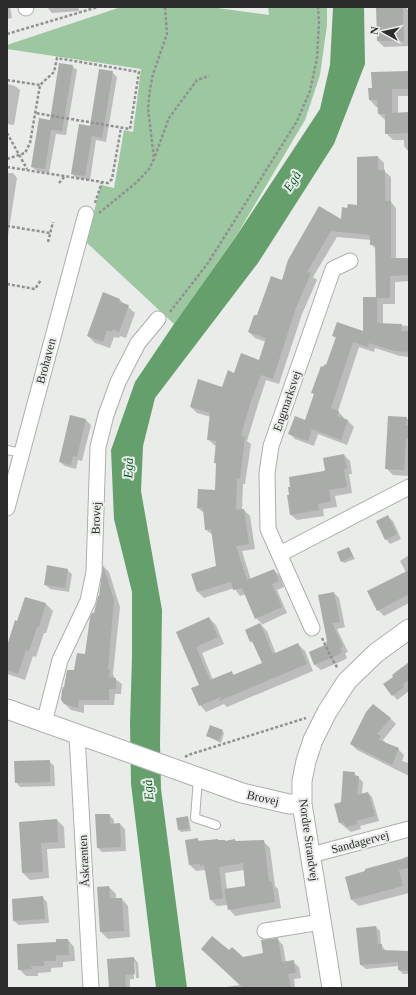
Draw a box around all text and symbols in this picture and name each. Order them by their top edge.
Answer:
north arrow [364,12,404,52]
text: N [368,26,381,35]
water label: Egå [279,168,304,195]
street label: Brohaven [33,337,59,385]
street label: Engmarksvej [270,369,304,433]
water label: Egå [120,457,136,480]
street label: Brovej [88,501,104,535]
water label: Egå [140,778,156,802]
street label: Brovej [246,788,280,808]
street label: Nordre Strandvej [296,798,322,882]
street label: Sandagervej [330,828,390,856]
street label: Åskrænten [76,835,92,887]

